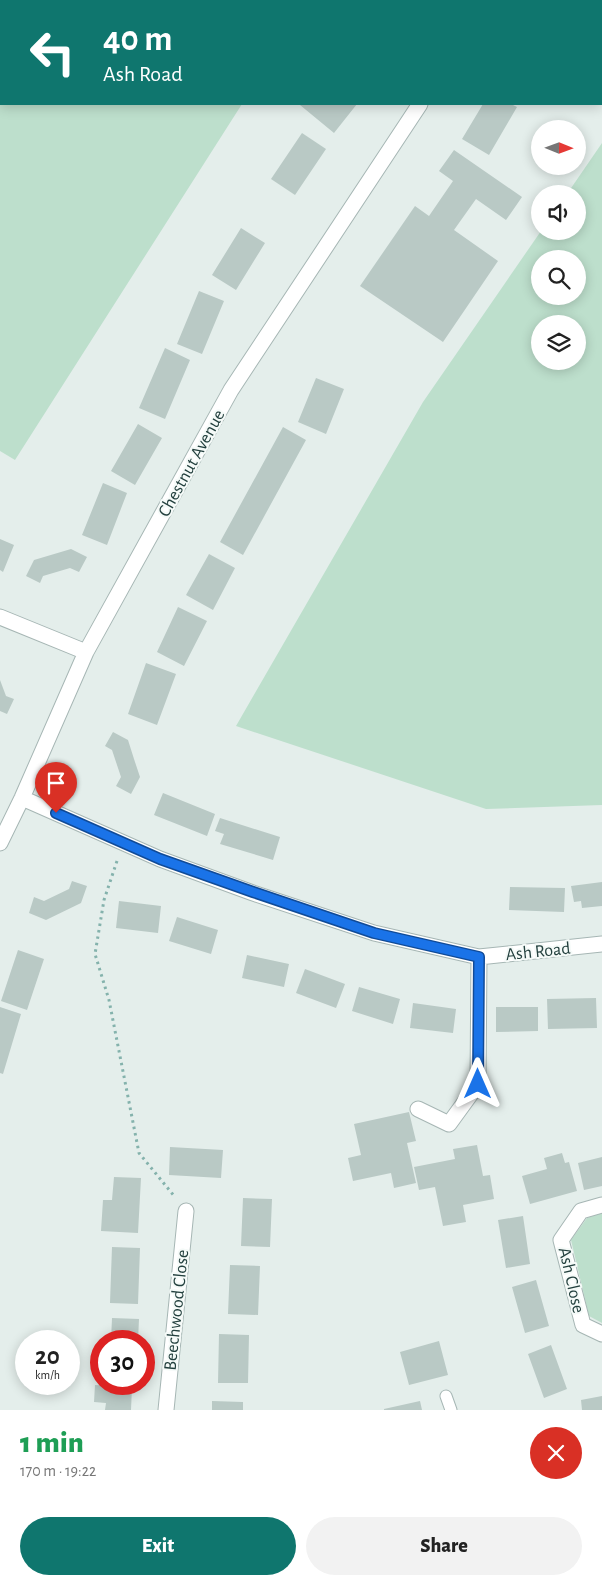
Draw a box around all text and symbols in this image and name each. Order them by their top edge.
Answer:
icon: left [20,20,85,85]
text: 40 m [103,22,172,57]
text: Ash Road [103,63,183,85]
north arrow [531,120,586,175]
map controls [531,120,586,370]
button: sound [531,185,586,240]
button: search [531,250,586,305]
button: layers [531,315,586,370]
street label: Chestnut Avenue [155,407,229,520]
pin [35,762,77,813]
icon: arrive [42,769,70,797]
street label: Ash Road [505,940,571,964]
position arrow [451,1057,503,1109]
street label: Ash Close [555,1246,587,1315]
street label: Beechwood Close [162,1249,192,1371]
speed limit sign: 30 [90,1330,155,1395]
text: 20 [35,1344,60,1369]
text: km/h [35,1369,60,1381]
button: close [530,1427,582,1479]
text: 1 min [20,1428,84,1458]
text: 170 m · 19:22 [20,1463,96,1479]
button: Exit [20,1517,296,1575]
button: Share [306,1517,582,1575]

